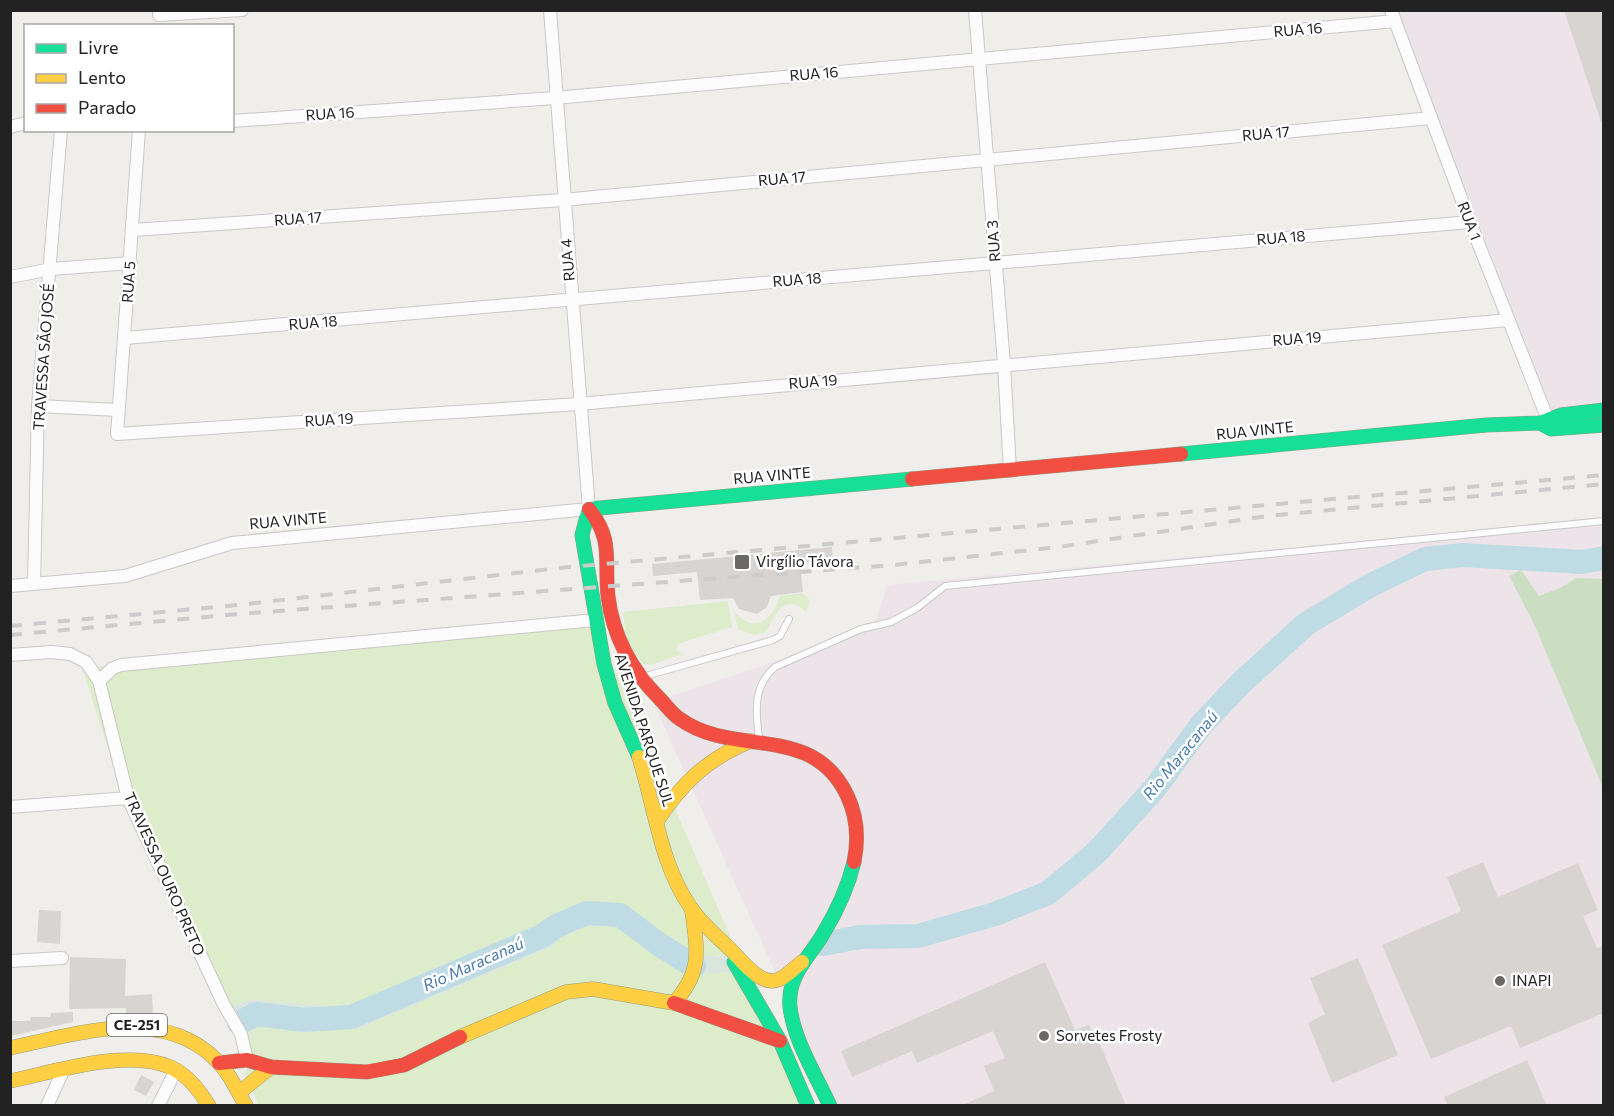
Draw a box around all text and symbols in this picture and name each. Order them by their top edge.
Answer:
street label: RUA 16 [1273,18,1323,40]
legend [24,24,234,132]
text: Livre [78,36,119,58]
street label: RUA 16 [789,62,839,84]
text: Lento [78,66,126,88]
text: Parado [78,96,136,118]
street label: RUA 16 [305,102,355,124]
street label: RUA 17 [1241,122,1291,144]
street label: RUA 17 [757,167,807,189]
street label: RUA 1 [1454,199,1485,242]
street label: RUA 17 [273,207,322,229]
street label: RUA 3 [983,219,1003,263]
street label: RUA 18 [1256,226,1306,248]
street label: RUA 4 [556,238,578,282]
street label: RUA 5 [118,260,138,304]
street label: RUA 18 [772,268,822,290]
street label: TRAVESSA SÃO JOSÉ [28,283,57,431]
street label: RUA 18 [288,311,338,333]
street label: RUA 19 [1272,327,1322,349]
street label: RUA 19 [788,370,838,392]
street label: RUA 19 [304,408,354,430]
street label: RUA VINTE [1215,417,1295,443]
street label: RUA VINTE [732,463,812,487]
street label: RUA VINTE [248,508,328,532]
place label: Virgílio Távora [756,552,854,570]
marker: Virgílio Távora [733,553,751,571]
street label: AVENIDA PARQUE SUL [612,651,678,809]
water label: Rio Maracanaú [1138,707,1221,803]
street label: TRAVESSA OURO PRETO [121,789,209,958]
water label: Rio Maracanaú [419,933,526,994]
place label: INAPI [1512,971,1551,989]
marker: INAPI [1493,974,1507,988]
road number: CE-251 [107,1014,167,1036]
place label: Sorvetes Frosty [1056,1026,1162,1044]
marker: Sorvetes Frosty [1037,1029,1051,1043]

